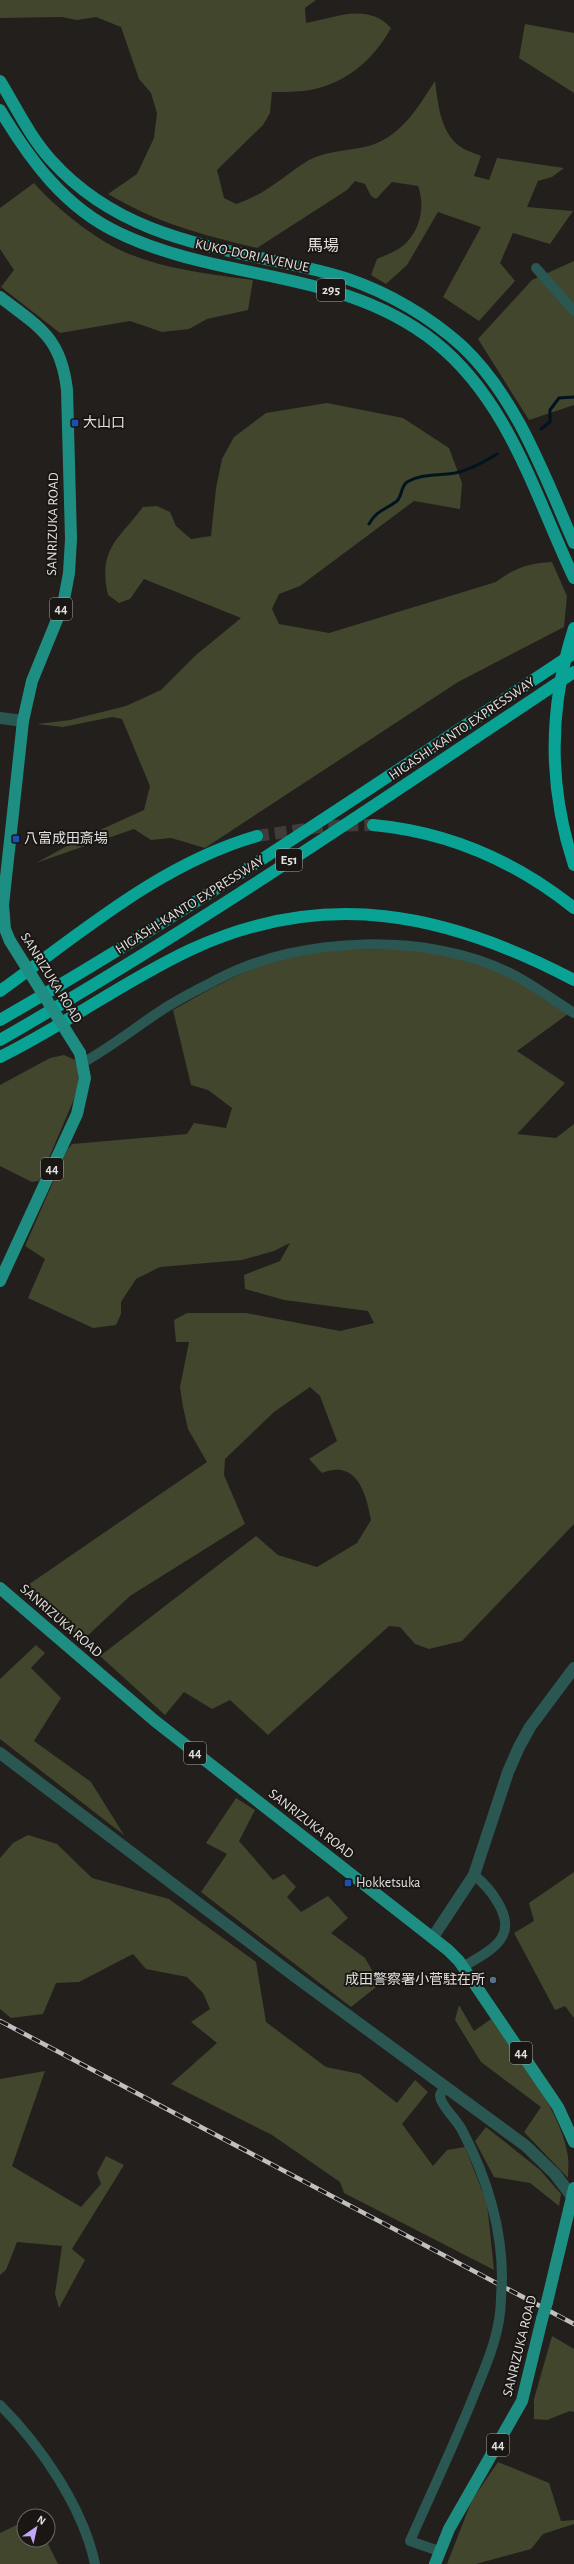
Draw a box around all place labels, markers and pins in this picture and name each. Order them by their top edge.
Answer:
place label: 大山口 [83,415,125,430]
marker: 大山口 [70,418,80,428]
place label: 八富成田斎場 [24,831,108,846]
marker: 八富成田斎場 [11,834,21,844]
place label: Hokketsuka [356,1876,421,1890]
marker: Hokketsuka [343,1878,353,1888]
place label: 成田警察署小菅駐在所 [345,1972,485,1987]
marker: 成田警察署小菅駐在所 [488,1975,498,1985]

